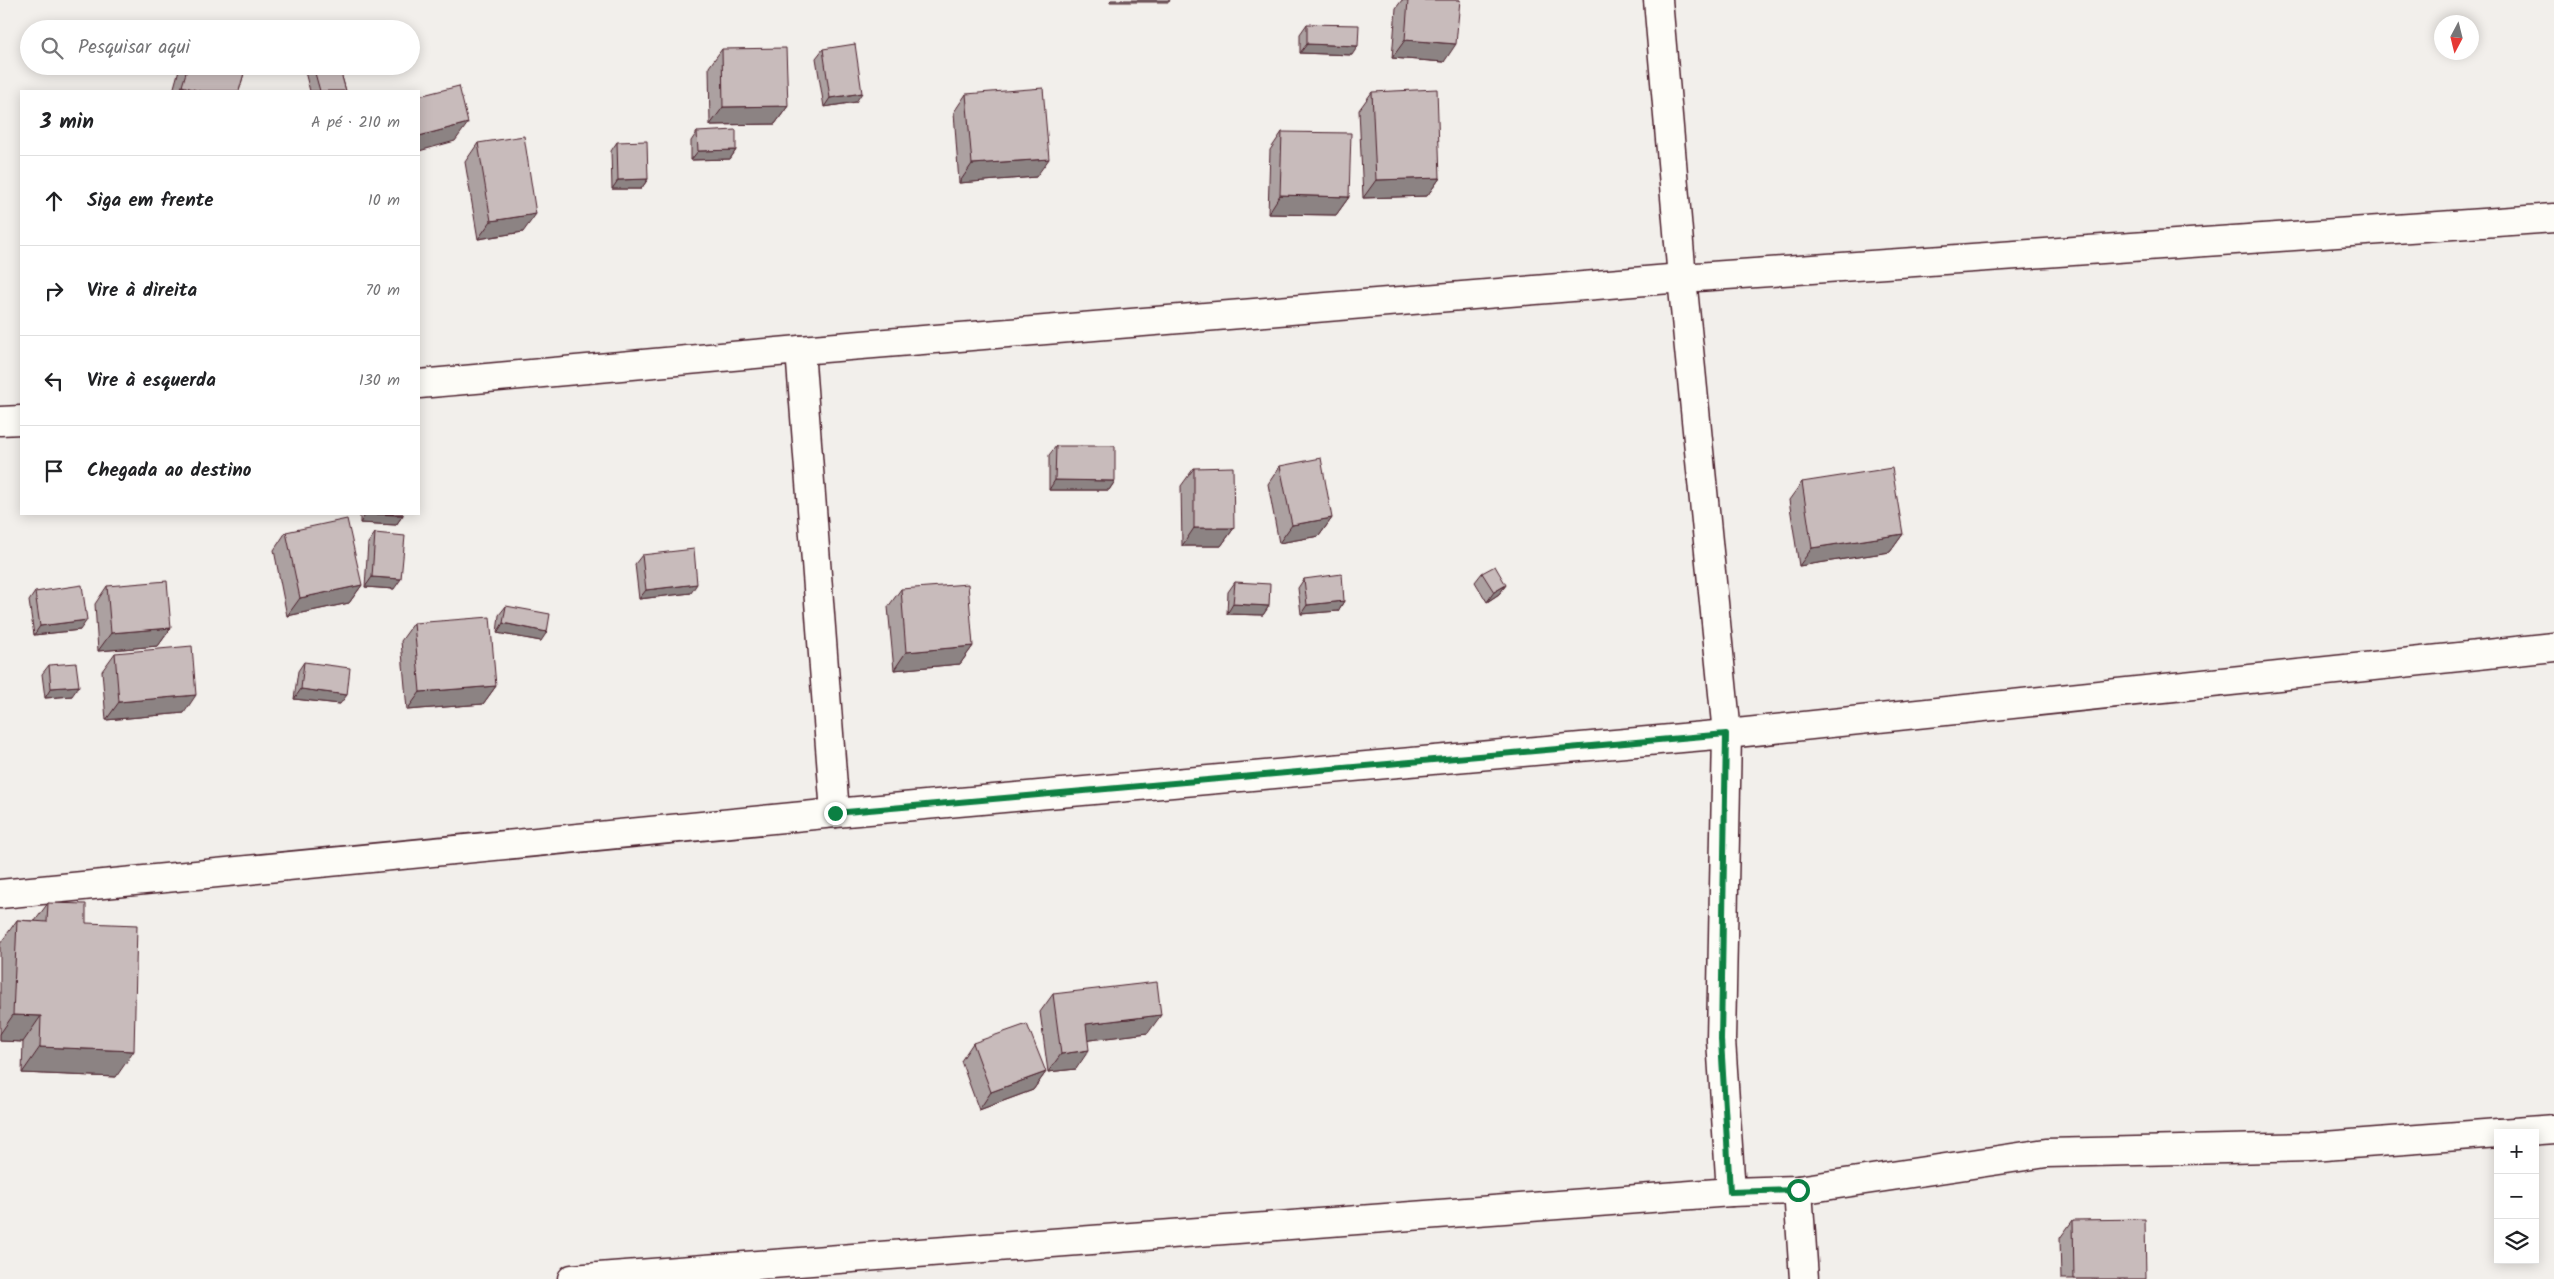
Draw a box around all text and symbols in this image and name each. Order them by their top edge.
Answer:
north arrow [2434,15,2479,60]
search box [20,20,420,75]
text: Pesquisar aqui [78,33,190,63]
icon: search [38,34,66,62]
text: 3 min [40,106,94,139]
text: A pé · 210 m [311,110,400,135]
text: Siga em frente [87,186,214,216]
icon: ahead [40,187,68,215]
text: 10 m [368,188,400,213]
text: Vire à direita [87,276,197,306]
icon: right [40,277,68,305]
text: 70 m [365,278,400,303]
text: Vire à esquerda [87,366,216,396]
icon: left [40,367,68,395]
text: 130 m [359,368,400,393]
text: Chegada ao destino [87,456,252,486]
icon: arrive [40,457,68,485]
route end [824,802,847,825]
map controls [2494,1129,2539,1264]
button: + [2494,1129,2539,1174]
button: − [2494,1174,2539,1219]
route start [1787,1179,1810,1202]
button: layers [2494,1219,2539,1264]

